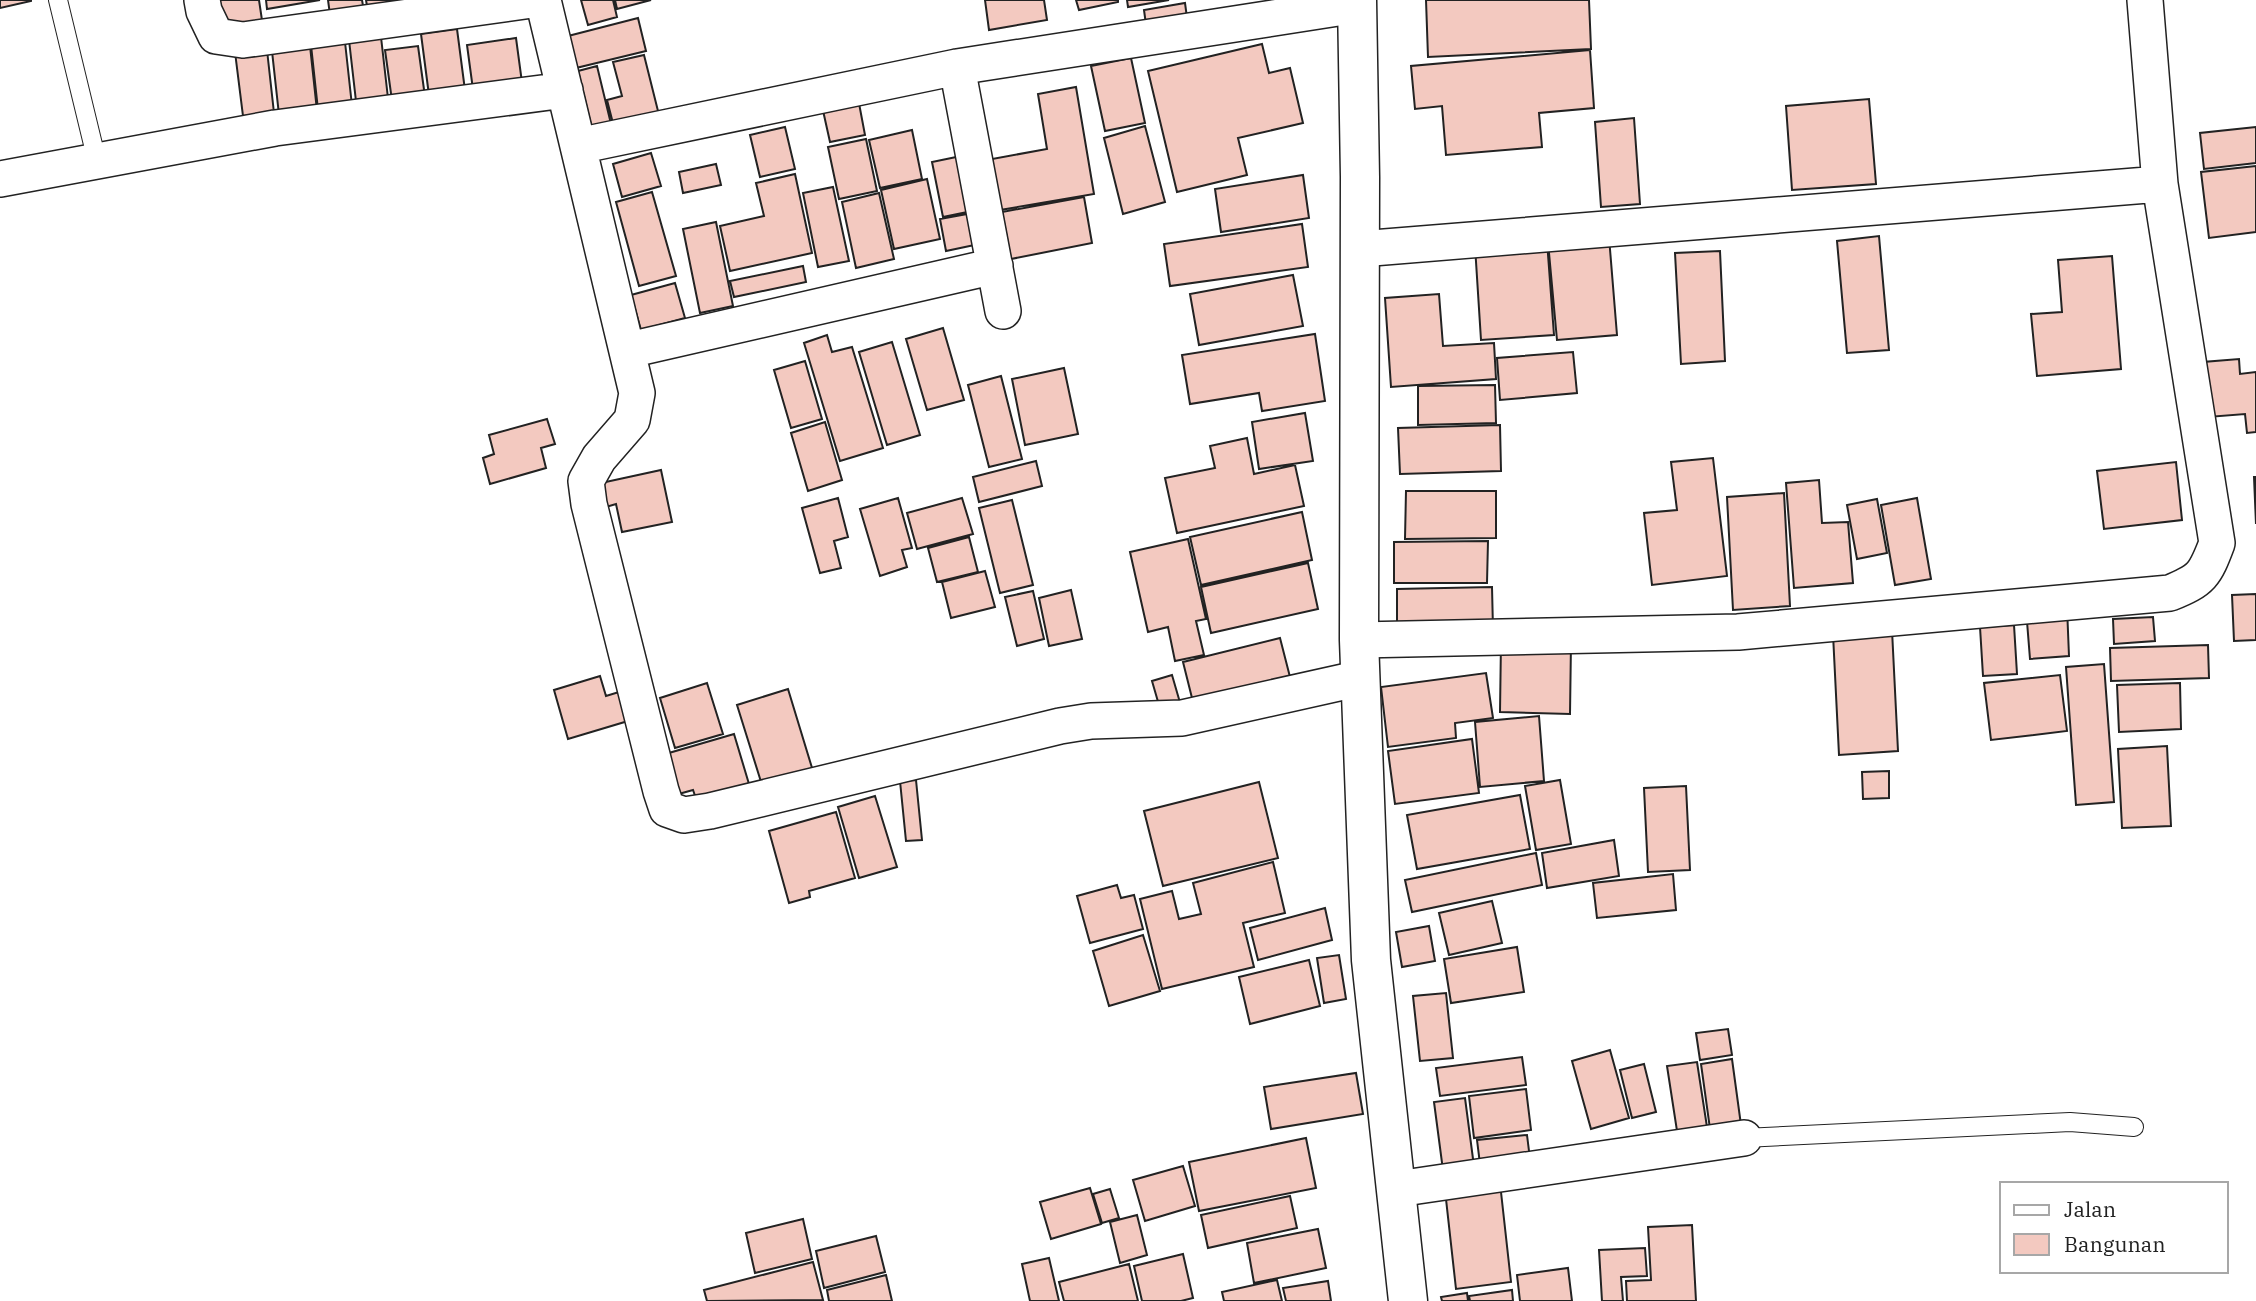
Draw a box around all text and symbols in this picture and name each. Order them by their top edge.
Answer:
legend [2000,1182,2228,1273]
text: Jalan [2064,1195,2116,1223]
text: Bangunan [2064,1230,2166,1258]

